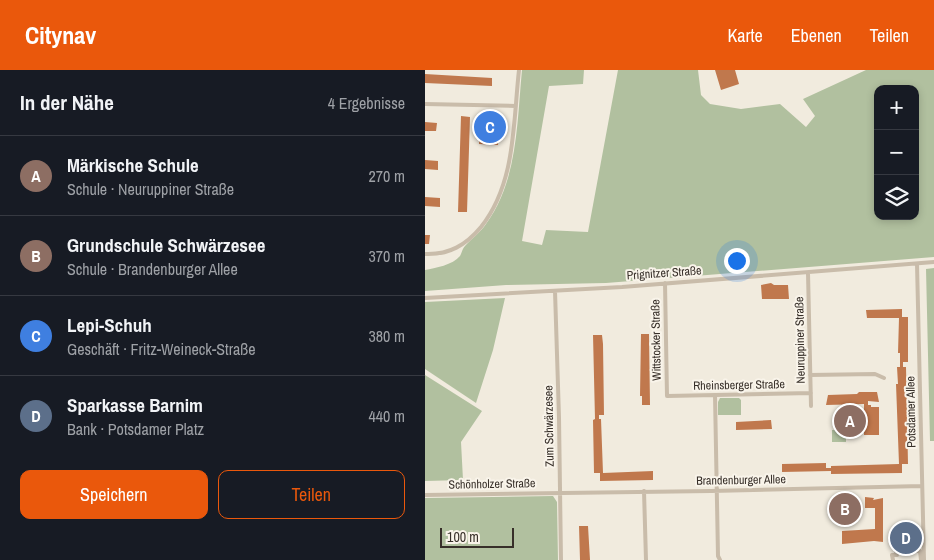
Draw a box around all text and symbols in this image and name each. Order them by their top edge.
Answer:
text: Citynav [25,19,96,51]
text: Karte [727,23,763,48]
text: Ebenen [791,23,842,48]
text: Teilen [870,23,909,48]
map controls [874,85,919,220]
button: + [874,85,919,130]
text: In der Nähe [20,88,114,117]
text: 4 Ergebnisse [328,92,405,114]
pin: C [474,108,506,146]
button: − [874,130,919,175]
text: Märkische Schule [67,152,199,178]
text: A [31,165,41,187]
text: 270 m [369,165,405,187]
button: layers [874,175,919,220]
text: Schule · Neuruppiner Straße [67,178,234,200]
text: Grundschule Schwärzesee [67,232,265,258]
text: B [31,245,41,267]
text: 370 m [369,245,405,267]
your location [724,248,750,274]
text: Schule · Brandenburger Allee [67,258,238,280]
street label: Prignitzer Straße [626,262,702,284]
street label: Neuruppiner Straße [791,296,809,384]
street label: Wittstocker Straße [647,299,665,381]
text: Lepi-Schuh [67,312,152,338]
text: C [31,325,41,347]
text: 380 m [369,325,405,347]
text: Geschäft · Fritz-Weineck-Straße [67,338,256,360]
street label: Rheinsberger Straße [693,376,785,394]
street label: Potsdamer Allee [902,376,920,448]
street label: Zum Schwärzesee [540,385,558,467]
text: Sparkasse Barnim [67,392,203,418]
pin: A [834,402,866,440]
text: D [31,405,41,427]
text: 440 m [369,405,405,427]
text: Bank · Potsdamer Platz [67,418,204,440]
button: Speichern [20,470,208,519]
button: Teilen [218,470,405,519]
street label: Brandenburger Allee [696,471,786,489]
street label: Schönholzer Straße [448,475,536,493]
pin: B [829,490,861,528]
pin: D [890,519,922,557]
scale bar [440,525,514,548]
text: 100 m [447,528,479,546]

